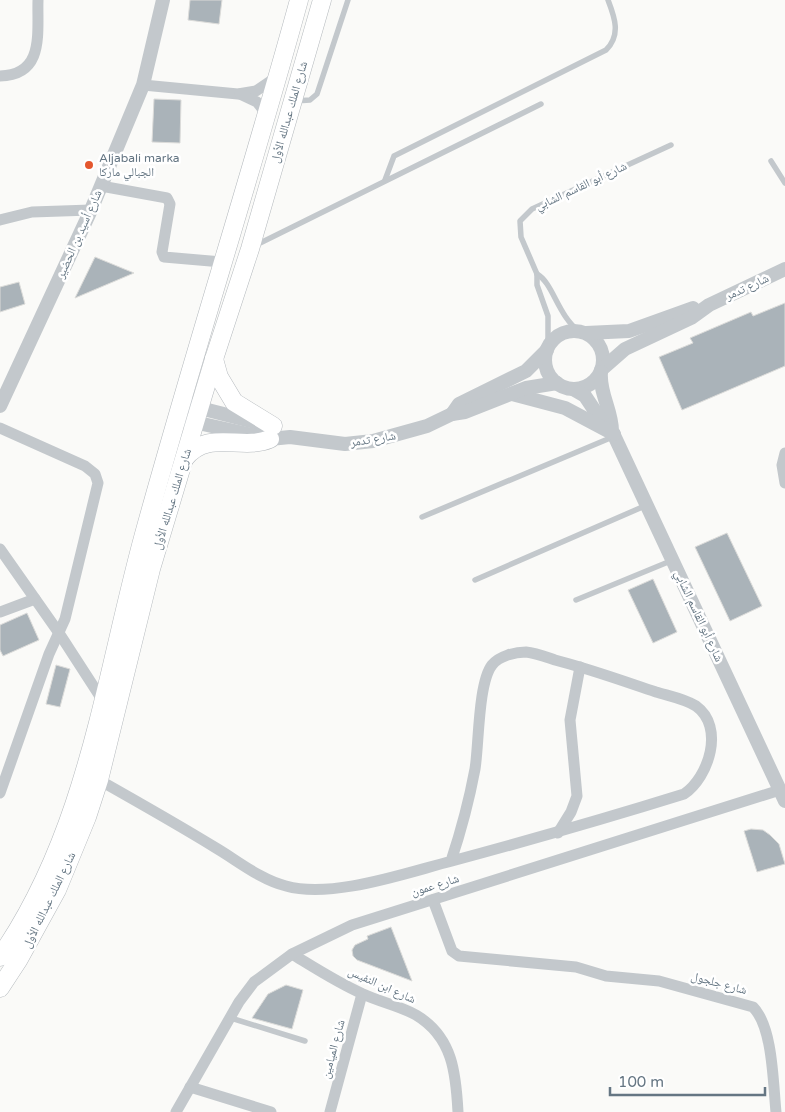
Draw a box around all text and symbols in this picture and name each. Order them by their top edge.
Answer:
street label: شارع الملك عبدالله الأول [268,59,311,165]
place label: Aljabali marka الجبالي ماركا [99,151,180,182]
marker: Aljabali marka الجبالي ماركا [83,159,95,171]
street label: شارع أبو القاسم الشابي [533,159,630,216]
street label: شارع أسيد بن الحضير [53,188,106,282]
street label: شارع تدمر [722,271,771,304]
street label: شارع تدمر [348,428,397,451]
street label: شارع الملك عبدالله الأول [150,447,195,552]
street label: شارع أبو القاسم الشابي [669,568,726,665]
street label: شارع الملك عبدالله الأول [20,850,79,951]
street label: شارع عمون [409,871,461,900]
street label: شارع ابن النفيس [346,964,418,1007]
street label: شارع جلجول [689,969,749,998]
street label: شارع الميامين [318,1018,349,1080]
scale bar [610,1064,765,1096]
text: 100 m [618,1073,664,1091]

